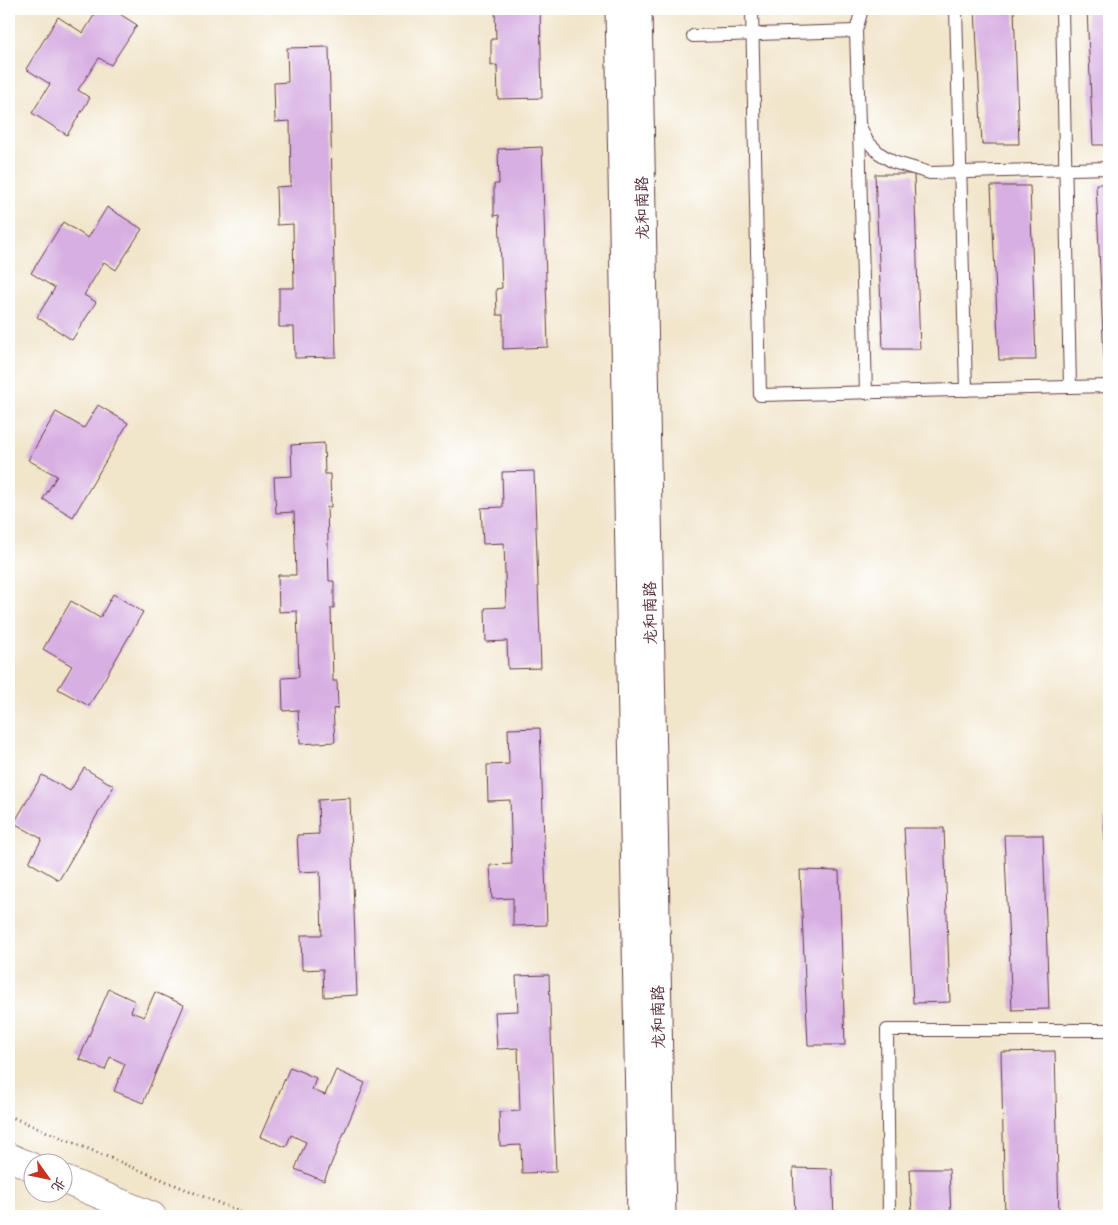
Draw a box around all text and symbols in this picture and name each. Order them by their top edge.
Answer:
street label: 龙和南路 [633,176,653,240]
street label: 龙和南路 [641,581,661,645]
street label: 龙和南路 [649,985,669,1049]
north arrow [22,1152,72,1202]
text: 北 [48,1174,69,1195]

